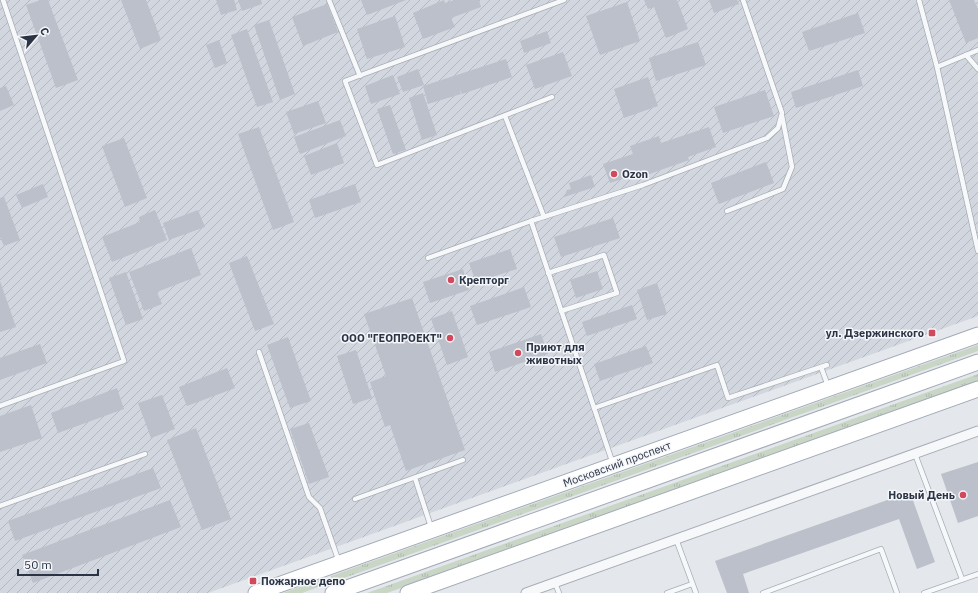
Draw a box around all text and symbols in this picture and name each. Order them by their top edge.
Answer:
north arrow [16,16,56,56]
text: С [37,25,53,38]
place label: Ozon [622,167,648,181]
marker: Ozon [609,169,619,179]
place label: Крепторг [459,273,509,287]
marker: Крепторг [446,275,456,285]
place label: ул. Дзержинского [826,326,924,340]
marker: ул. Дзержинского [927,328,937,338]
place label: ООО "ГЕОПРОЕКТ" [341,331,442,345]
marker: ООО "ГЕОПРОЕКТ" [445,333,455,343]
place label: Приют для животных [526,340,585,367]
marker: Приют для животных [513,348,523,358]
street label: Московский проспект [561,438,673,490]
place label: Новый День [888,488,955,502]
marker: Новый День [958,490,968,500]
scale bar [18,551,98,577]
text: 50 m [24,557,52,572]
place label: Пожарное депо [261,574,345,588]
marker: Пожарное депо [248,576,258,586]

